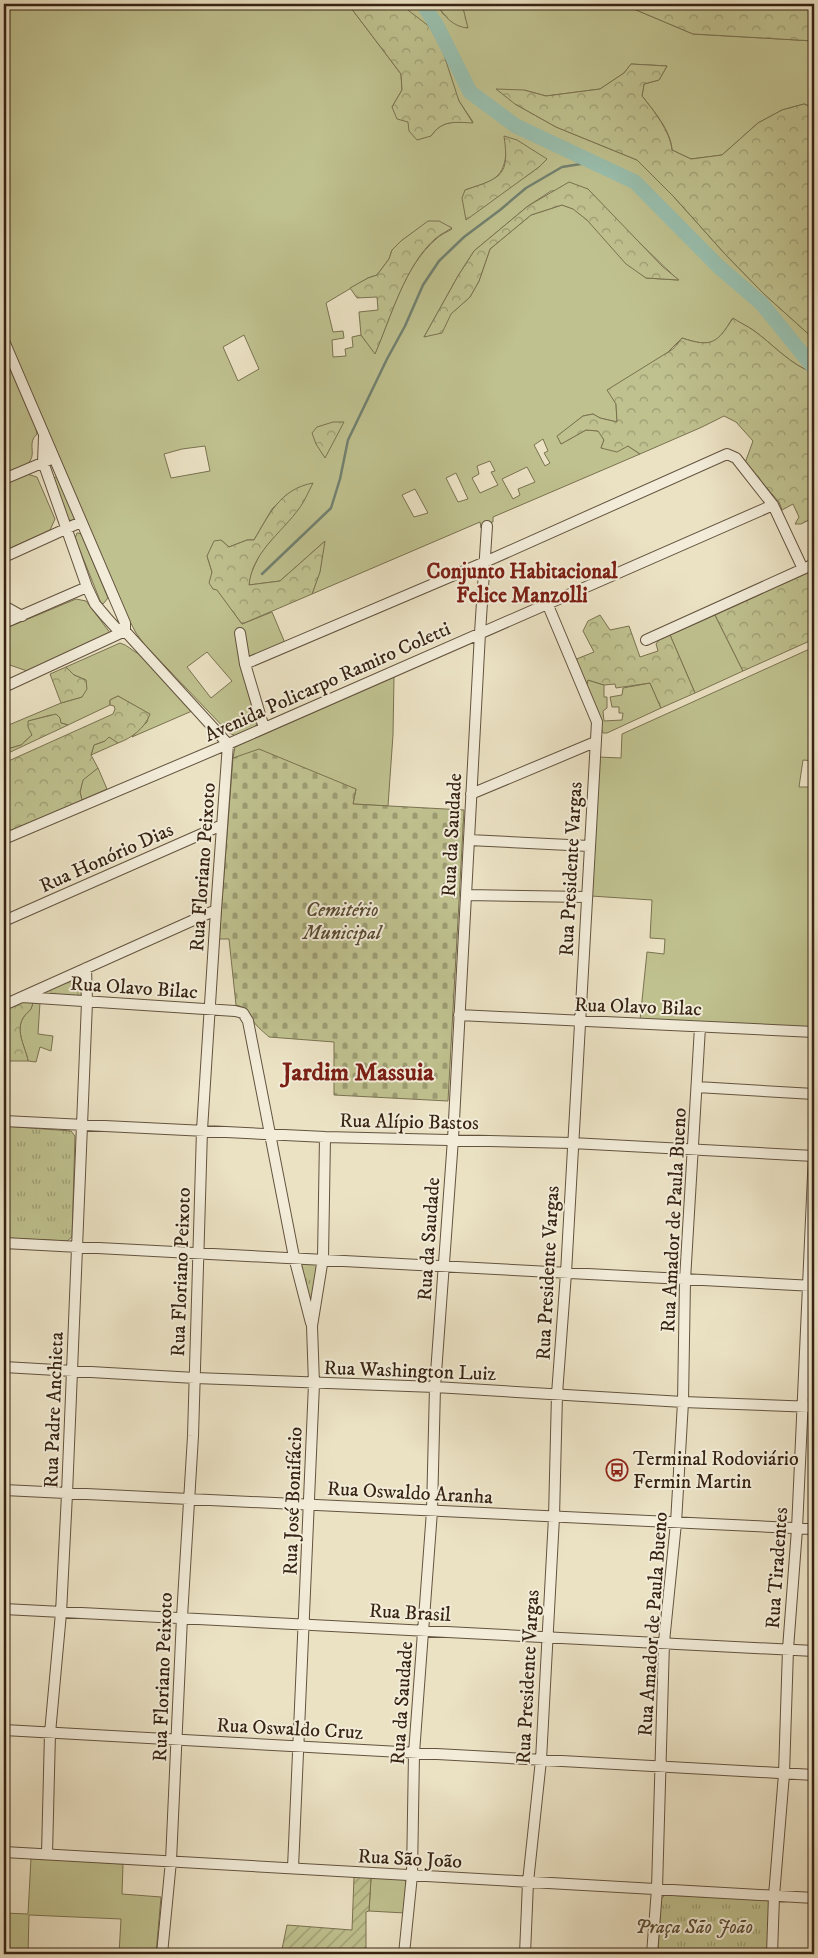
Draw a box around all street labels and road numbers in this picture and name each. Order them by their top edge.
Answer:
street label: Avenida Policarpo Ramiro Coletti [201,617,455,748]
street label: Rua da Saudade [437,773,468,898]
street label: Rua Presidente Vargas [554,781,589,957]
street label: Rua Floriano Peixoto [185,782,222,952]
street label: Rua Honório Dias [36,818,178,899]
street label: Rua Olavo Bilac [69,972,199,1005]
street label: Rua Olavo Bilac [574,993,703,1022]
street label: Rua Amador de Paula Bueno [656,1107,693,1333]
street label: Rua Alípio Bastos [339,1109,479,1136]
street label: Rua da Saudade [413,1176,446,1302]
street label: Rua Presidente Vargas [531,1185,566,1361]
street label: Rua Floriano Peixoto [166,1187,197,1357]
street label: Rua Padre Anchieta [39,1331,70,1489]
street label: Rua Washington Luiz [323,1356,497,1387]
street label: Rua José Bonifácio [278,1426,309,1576]
street label: Rua Oswaldo Aranha [326,1477,494,1510]
street label: Rua Tiradentes [761,1506,794,1630]
street label: Rua Amador de Paula Bueno [633,1511,674,1737]
street label: Rua Presidente Vargas [511,1589,546,1765]
street label: Rua Floriano Peixoto [148,1592,179,1762]
street label: Rua Brasil [368,1599,452,1628]
street label: Rua da Saudade [386,1640,419,1766]
street label: Rua Oswaldo Cruz [216,1713,364,1746]
street label: Rua São João [357,1844,463,1875]

